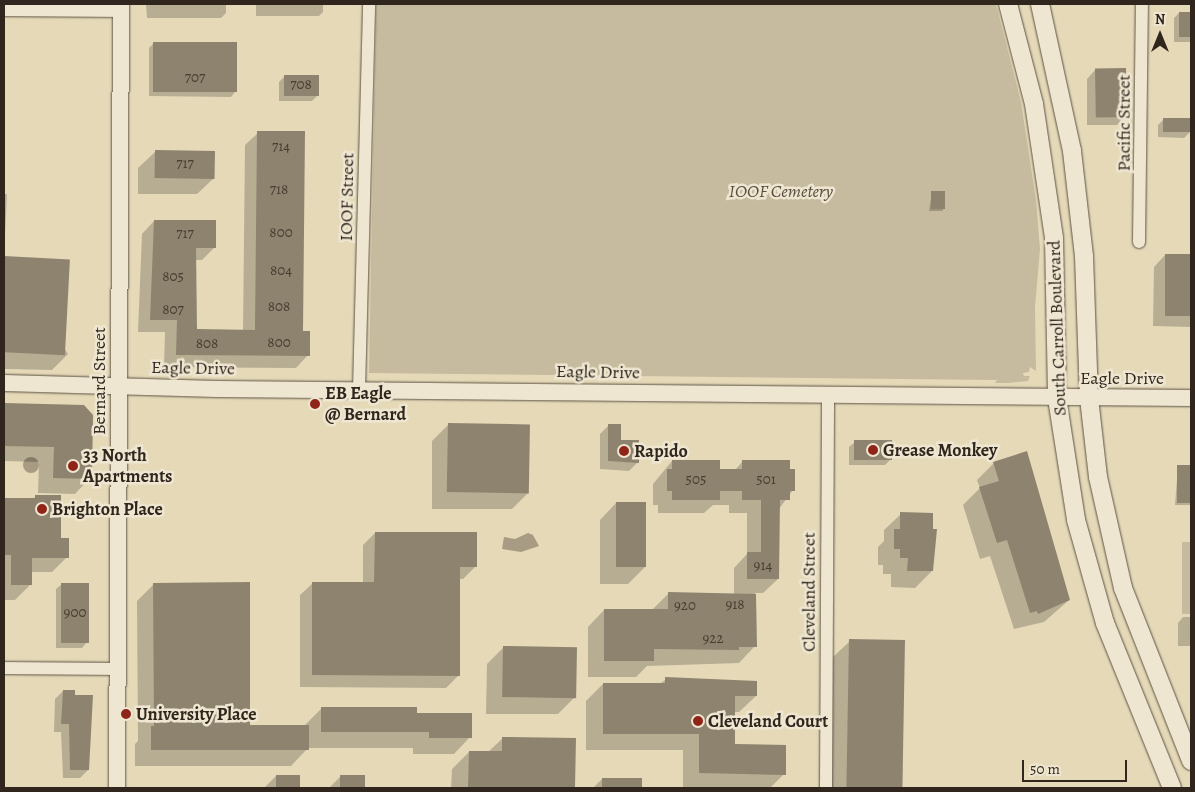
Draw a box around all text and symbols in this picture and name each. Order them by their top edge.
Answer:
north arrow [1135,10,1185,60]
text: N [1155,10,1165,29]
house number: 707 [185,69,205,87]
street label: Pacific Street [1113,75,1135,171]
house number: 708 [290,76,312,94]
house number: 714 [272,138,290,156]
street label: IOOF Street [335,153,359,241]
house number: 717 [176,155,194,173]
park label: IOOF Cemetery [729,180,833,202]
house number: 718 [270,181,288,199]
house number: 800 [269,224,293,242]
house number: 717 [176,225,194,243]
street label: South Carroll Boulevard [1043,240,1071,416]
house number: 804 [270,262,292,280]
house number: 805 [162,268,184,286]
house number: 808 [268,298,290,316]
house number: 807 [162,301,184,319]
street label: Bernard Street [88,327,110,435]
house number: 800 [267,334,291,352]
house number: 808 [196,335,218,353]
street label: Eagle Drive [151,356,235,380]
street label: Eagle Drive [556,360,640,384]
street label: Eagle Drive [1080,367,1164,389]
place label: EB Eagle @ Bernard [325,383,406,426]
marker: EB Eagle @ Bernard [309,398,321,410]
place label: Grease Monkey [883,439,997,461]
place label: Rapido [634,440,688,462]
marker: Grease Monkey [867,444,879,456]
place label: 33 North Apartments [83,445,172,488]
marker: Rapido [618,445,630,457]
marker: 33 North Apartments [67,460,79,472]
house number: 505 [686,471,706,489]
house number: 501 [756,471,776,489]
place label: Brighton Place [52,498,163,520]
marker: Brighton Place [36,503,48,515]
street label: Cleveland Street [798,532,820,652]
house number: 914 [754,557,772,575]
house number: 918 [725,596,745,614]
house number: 920 [674,597,696,615]
house number: 900 [64,604,86,622]
house number: 922 [702,630,724,648]
place label: University Place [136,703,256,725]
marker: University Place [120,708,132,720]
place label: Cleveland Court [708,710,828,732]
marker: Cleveland Court [692,715,704,727]
scale bar [1025,750,1130,782]
text: 50 m [1030,759,1060,779]

